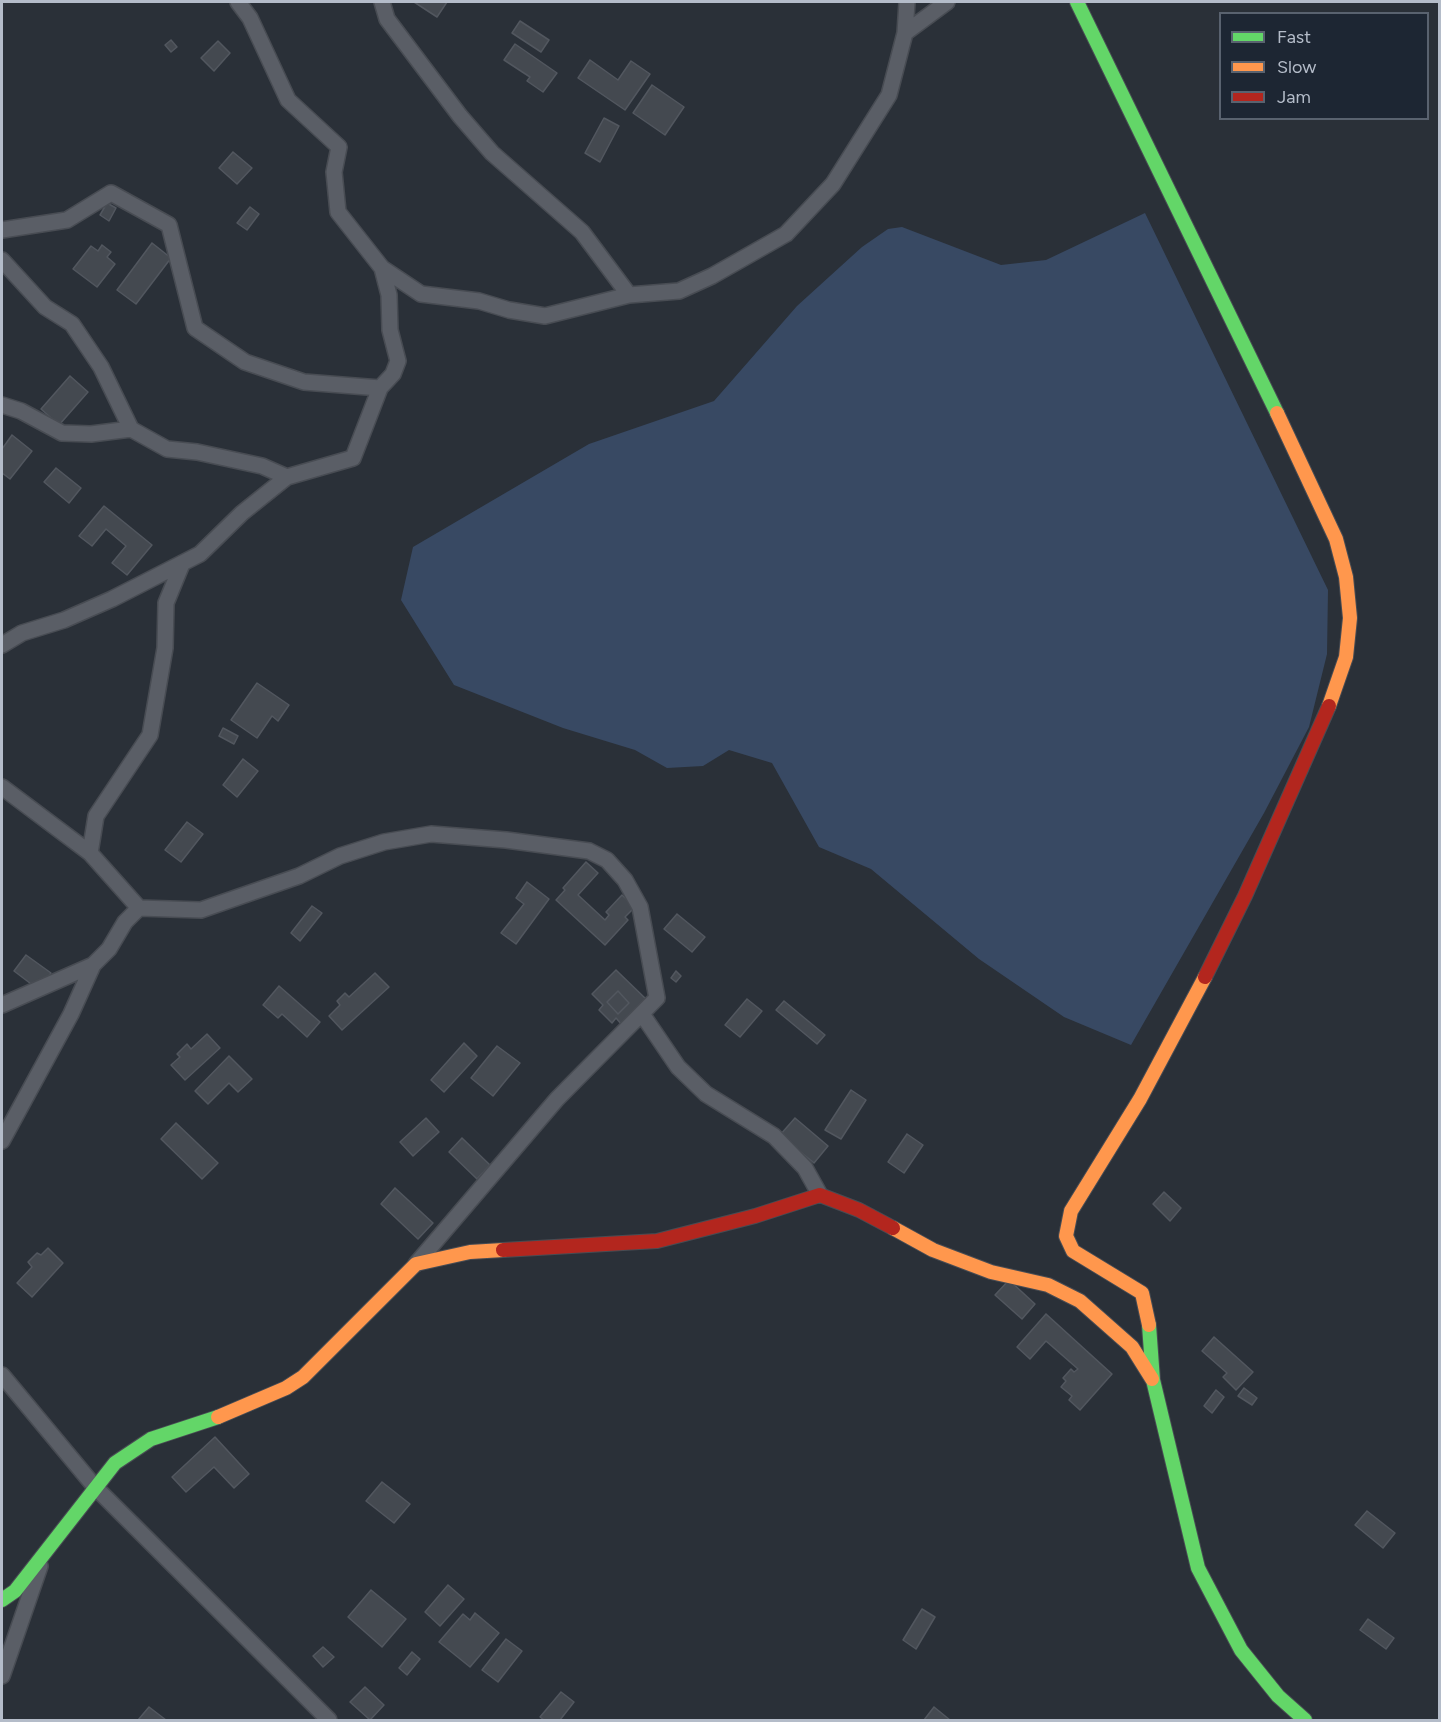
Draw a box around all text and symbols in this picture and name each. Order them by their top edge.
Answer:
legend [1219,12,1429,120]
text: Fast [1277,26,1311,48]
text: Slow [1277,56,1316,78]
text: Jam [1277,86,1311,108]

